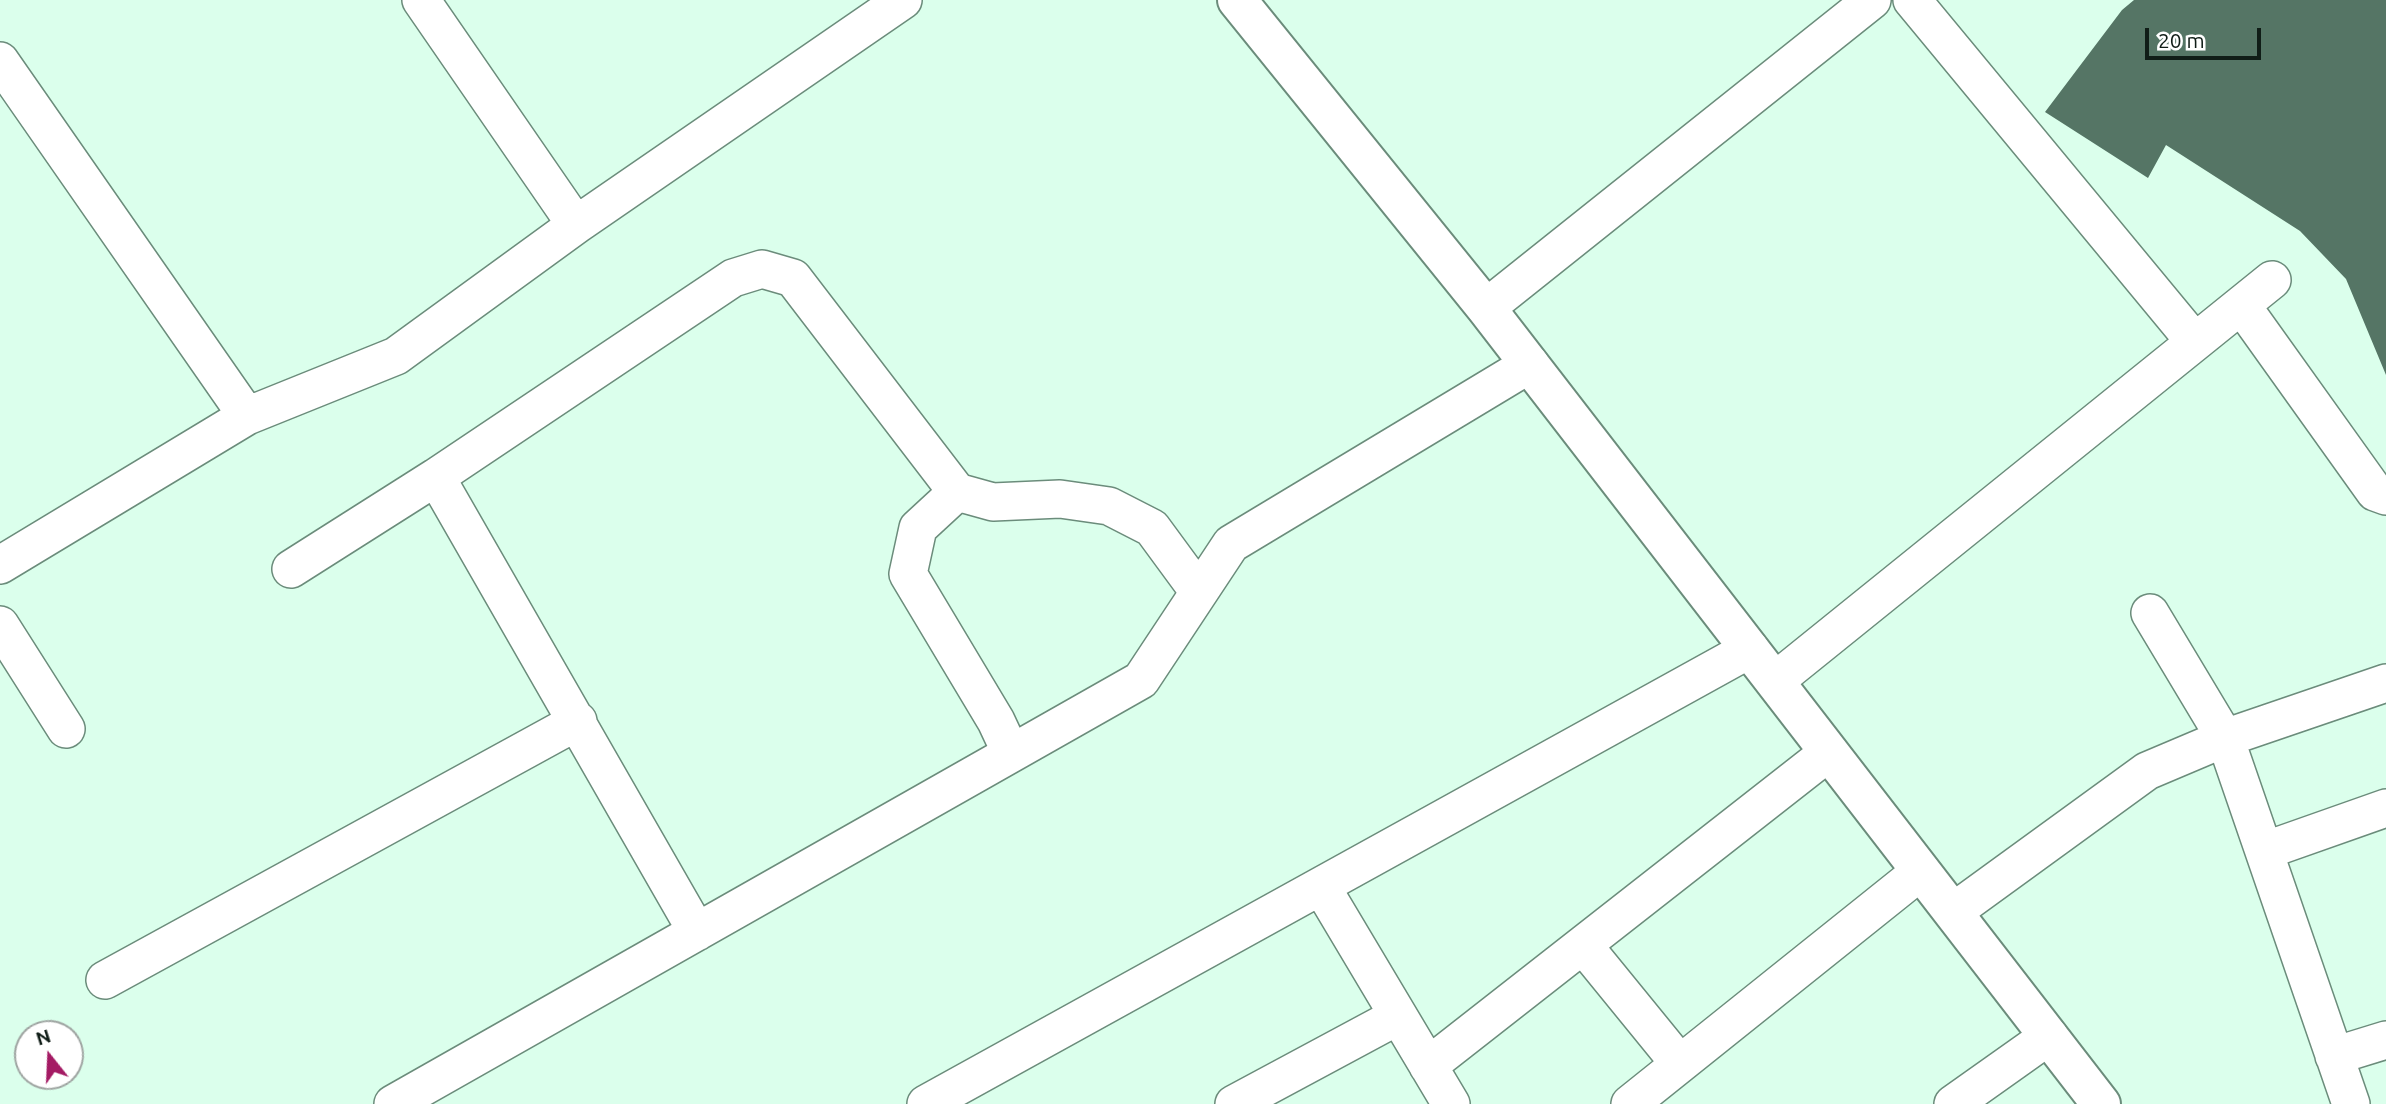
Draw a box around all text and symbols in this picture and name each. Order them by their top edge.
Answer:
scale bar [2148,14,2264,58]
text: 20 m [2158,28,2205,52]
north arrow [14,1020,84,1090]
text: N [33,1024,53,1050]

